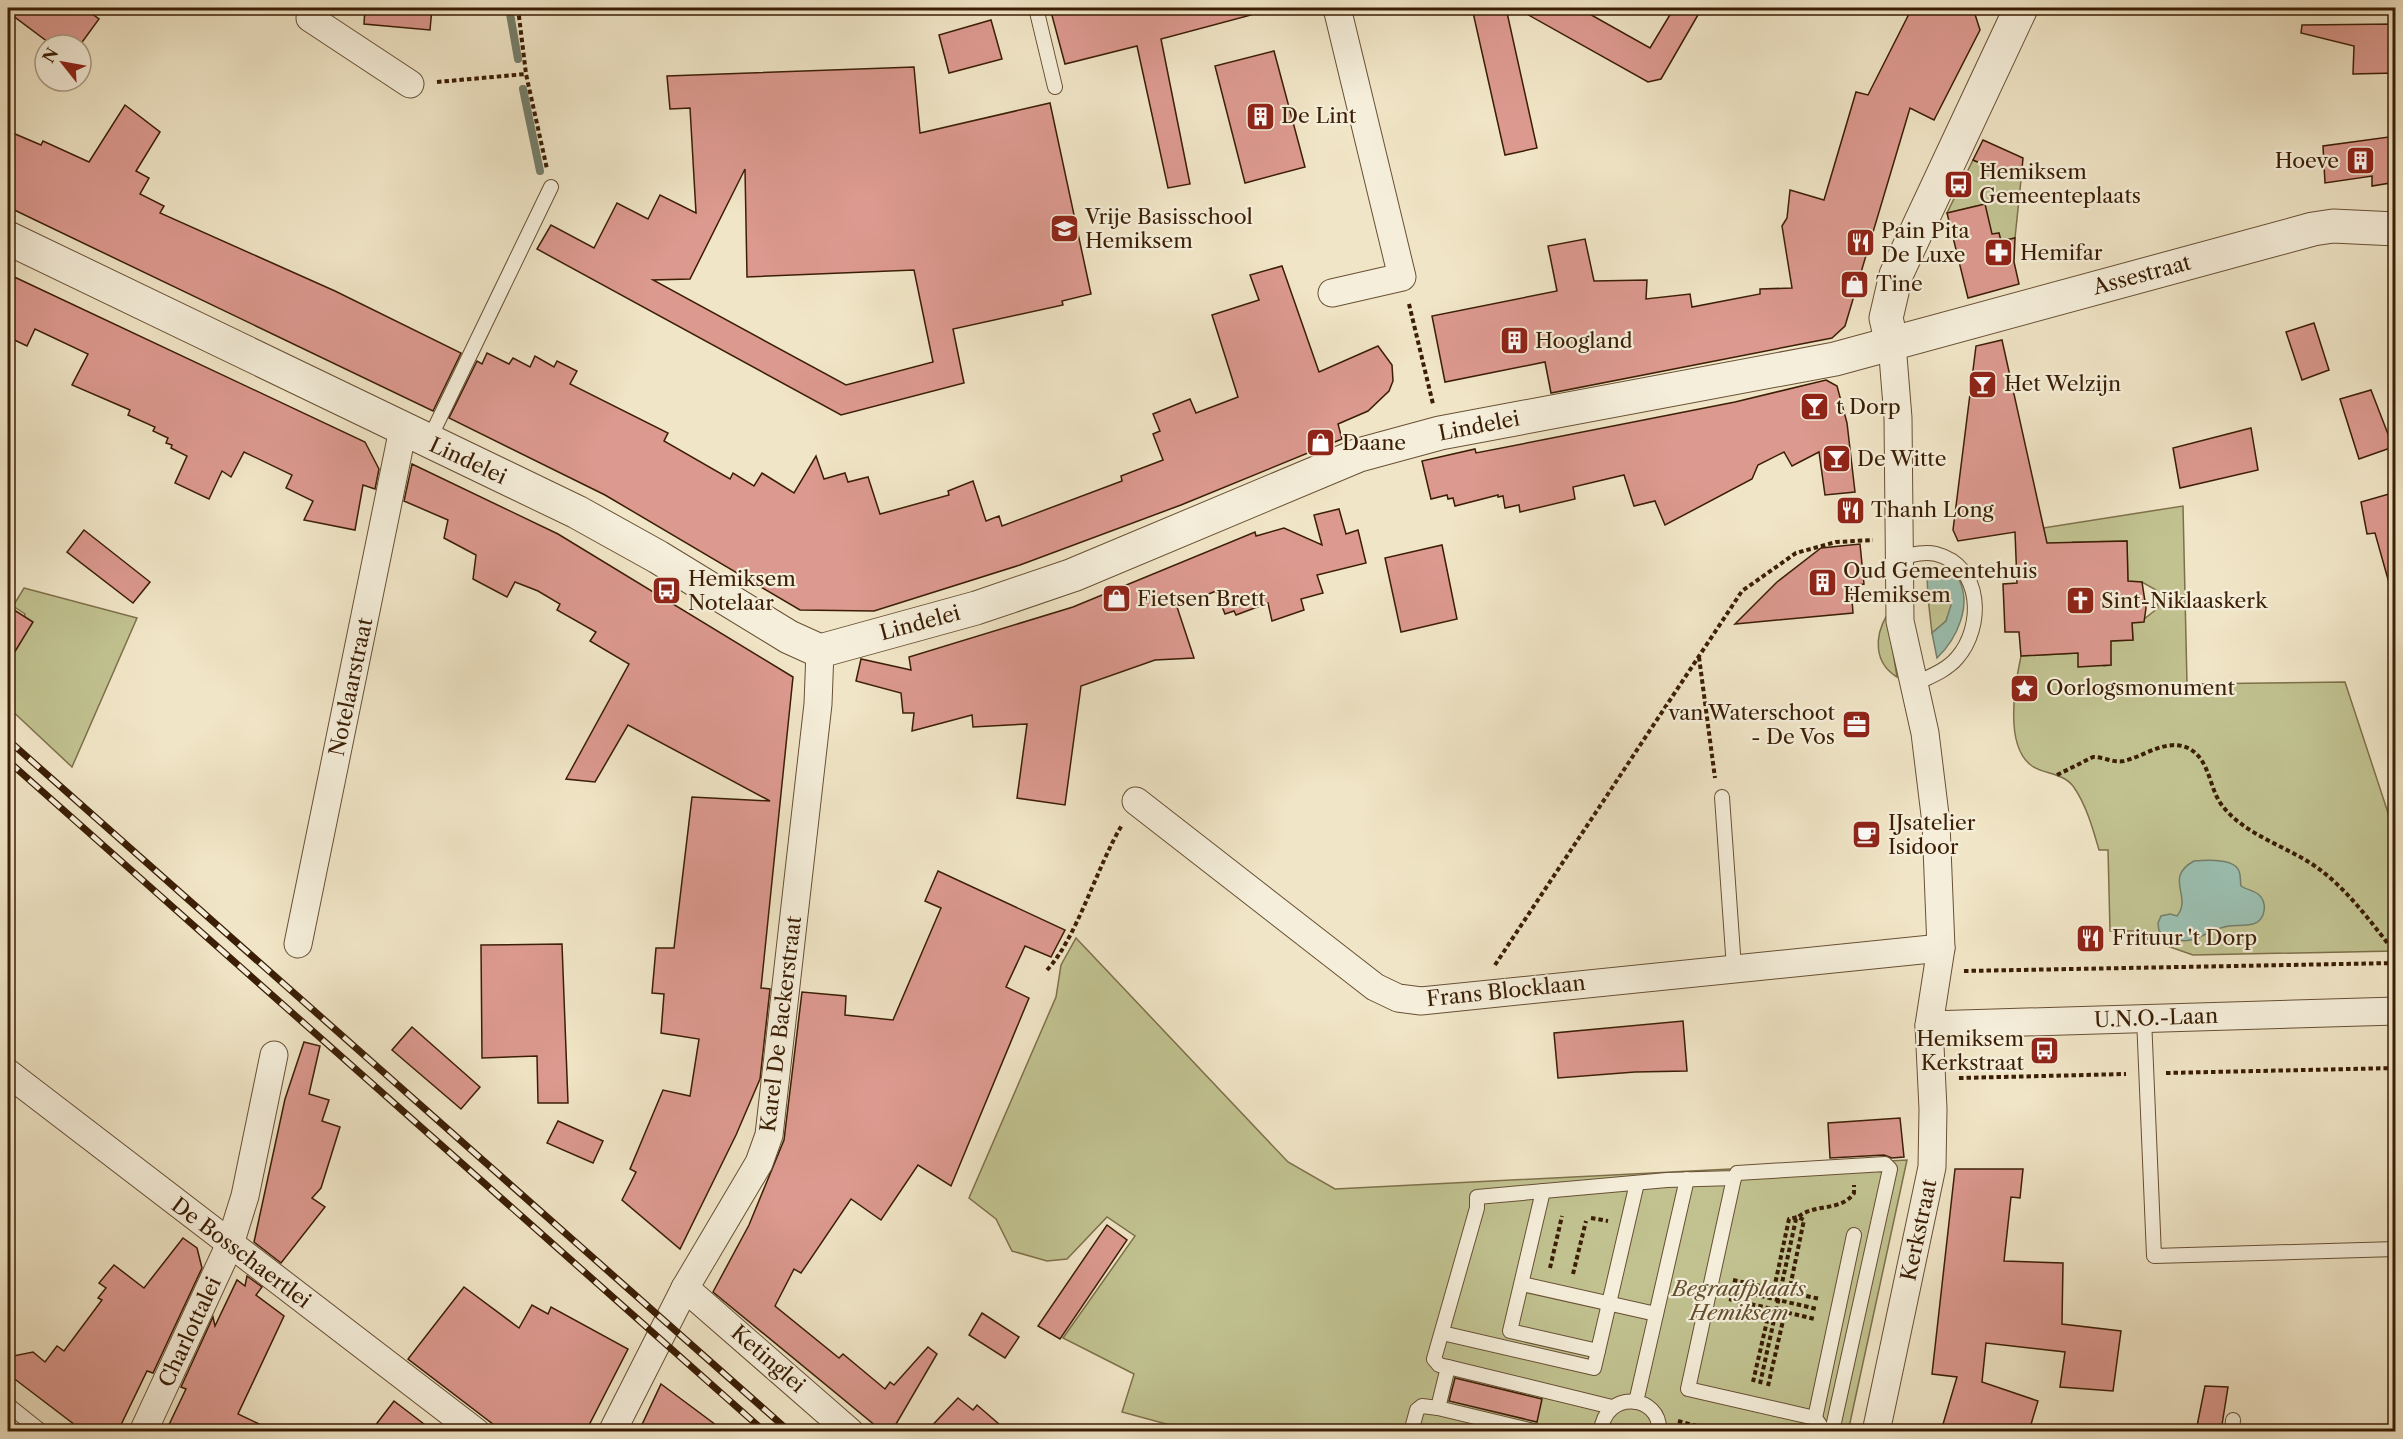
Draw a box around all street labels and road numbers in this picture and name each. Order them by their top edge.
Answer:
street label: Assestraat [2089,249,2194,300]
street label: Lindelei [1436,405,1522,446]
street label: Lindelei [426,432,511,489]
street label: Lindelei [877,600,963,645]
street label: Notelaarstraat [324,615,378,758]
street label: Karel De Backerstraat [755,914,806,1133]
street label: Frans Blocklaan [1425,970,1587,1011]
street label: U.N.O.-Laan [2093,1003,2218,1032]
street label: Kerkstraat [1896,1176,1942,1283]
street label: De Bosschaertlei [167,1192,316,1313]
street label: Charlottalei [153,1273,226,1391]
street label: Ketinglei [726,1320,810,1398]

